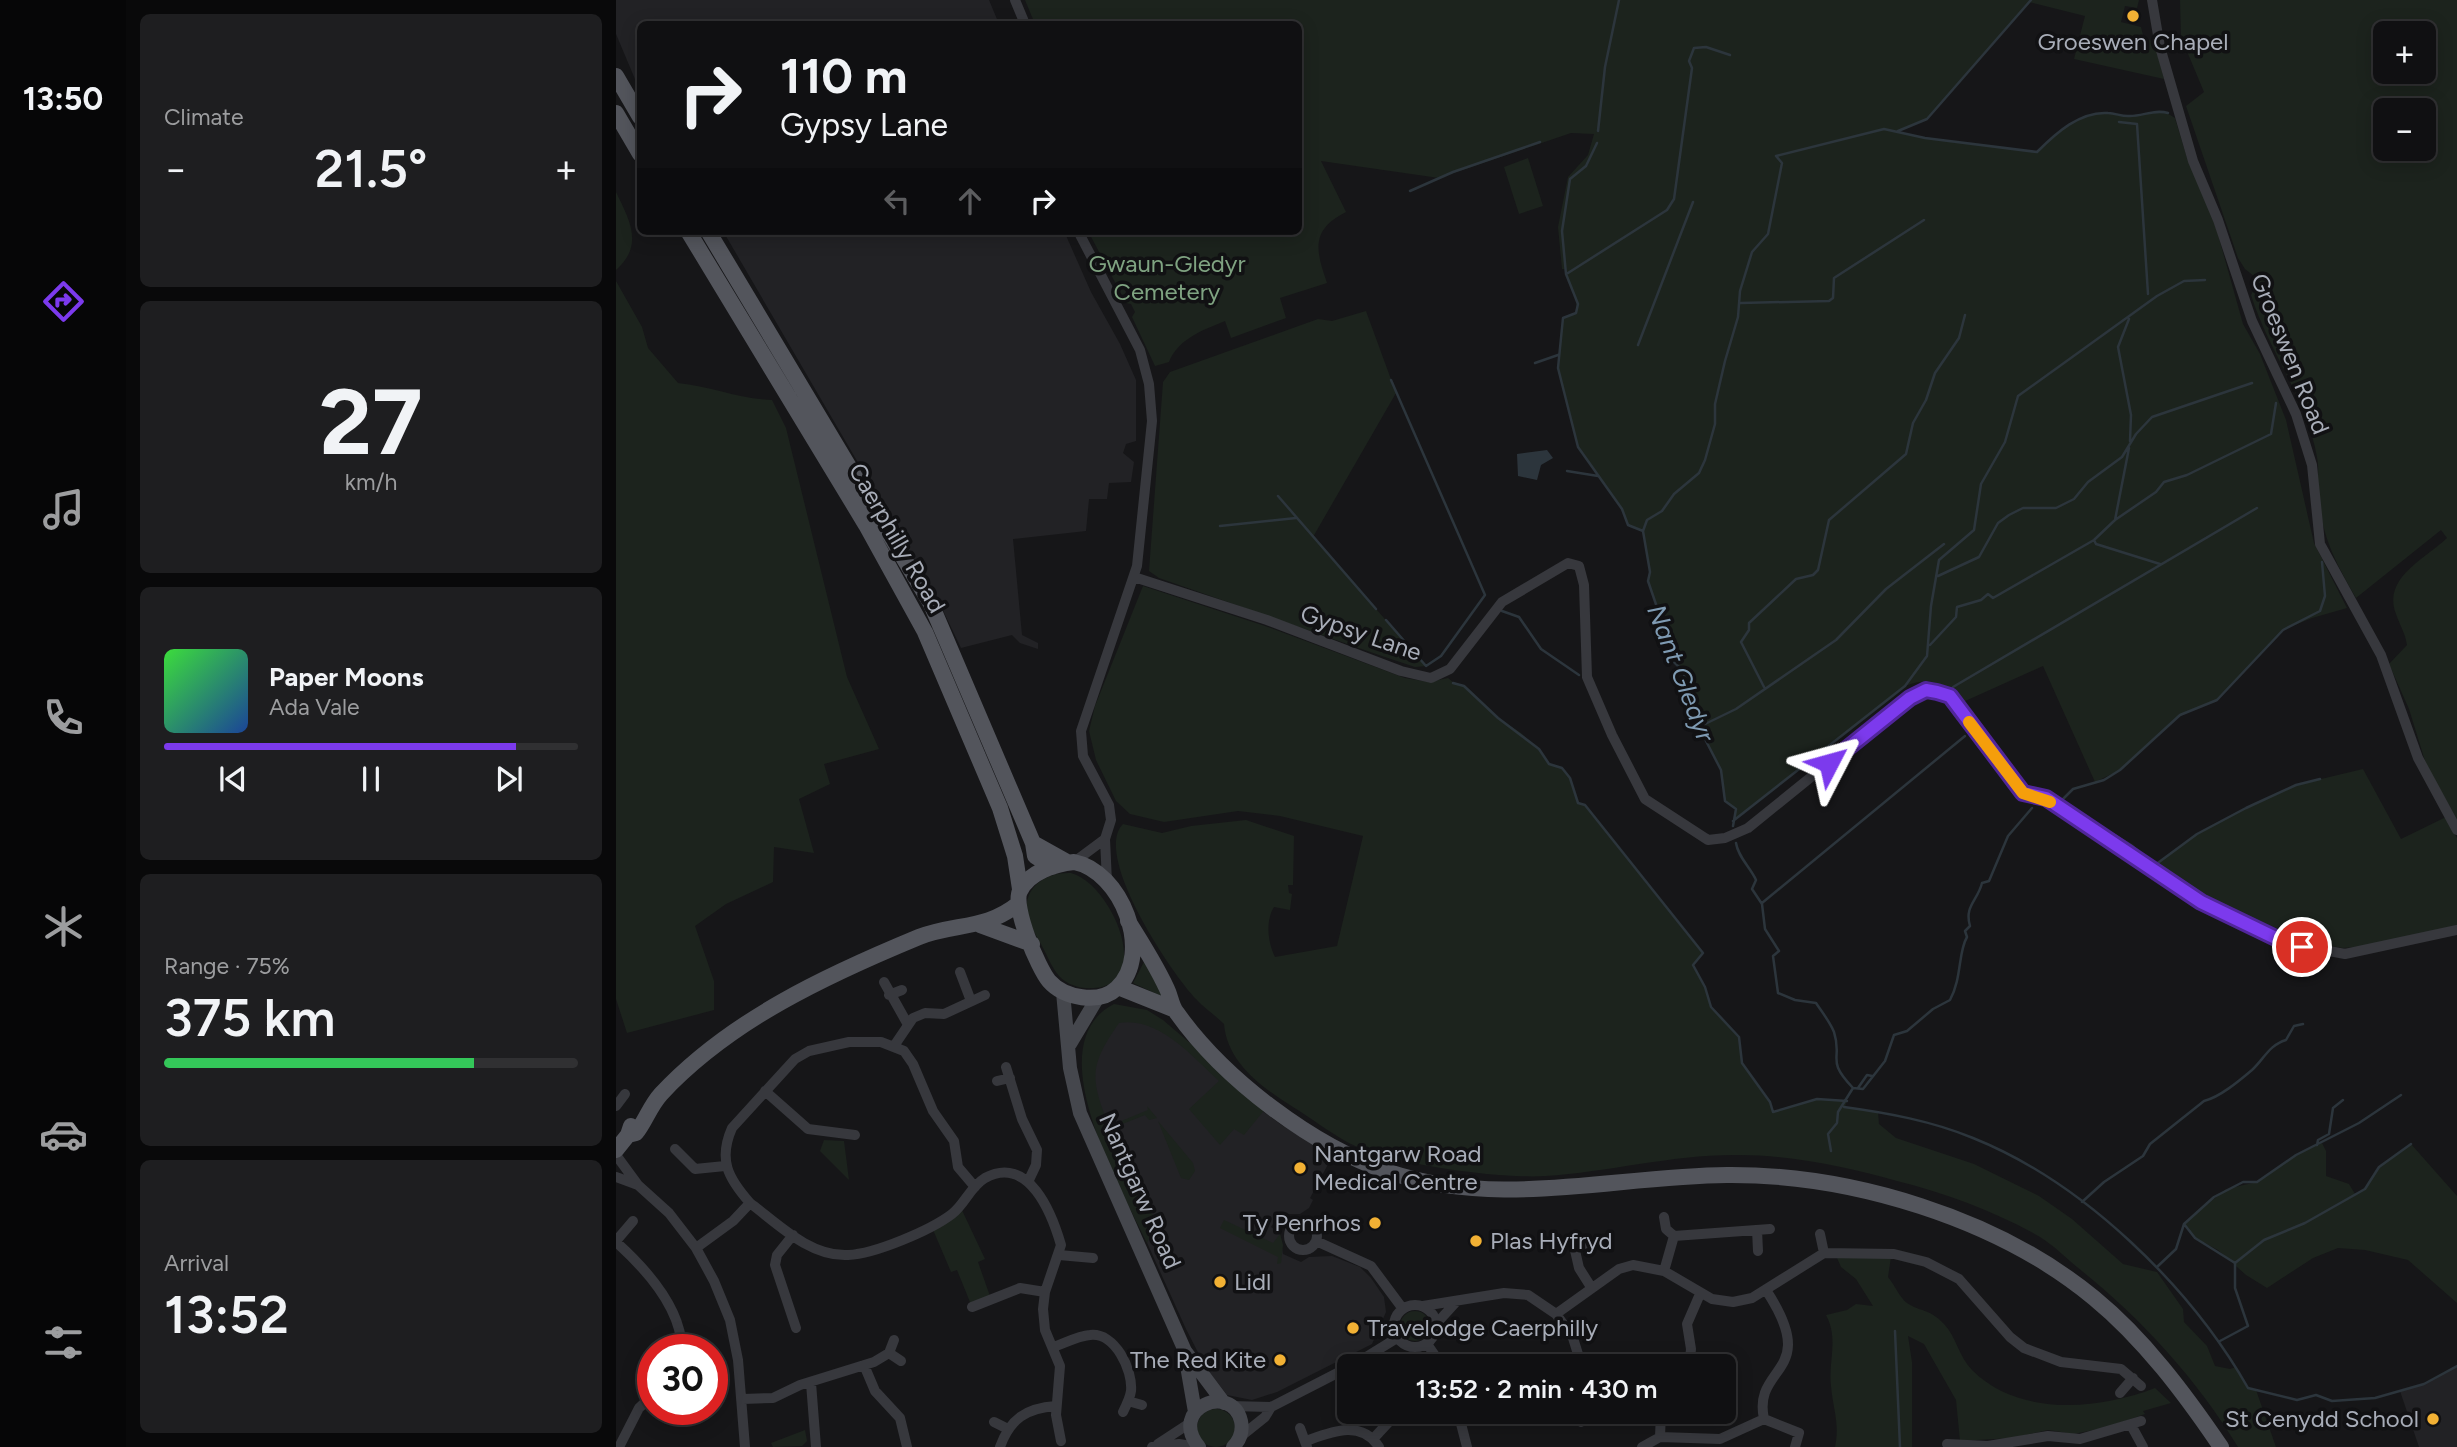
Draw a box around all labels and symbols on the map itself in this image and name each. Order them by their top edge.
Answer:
marker: Groeswen Chapel [2125,8,2141,24]
place label: Groeswen Chapel [2037,27,2229,56]
park label: Gwaun-Gledyr Cemetery [1088,249,1246,306]
street label: Groeswen Road [2245,269,2336,438]
street label: Caerphilly Road [843,458,952,618]
street label: Gypsy Lane [1297,598,1425,667]
water label: Nant Gledyr [1640,600,1722,747]
position arrow [1792,726,1866,800]
pin [2272,917,2332,977]
street label: Nantgarw Road [1093,1108,1188,1273]
place label: Nantgarw Road Medical Centre [1314,1139,1482,1196]
marker: Nantgarw Road Medical Centre [1292,1160,1308,1176]
place label: Ty Penrhos [1243,1208,1361,1237]
marker: Ty Penrhos [1367,1215,1383,1231]
place label: Plas Hyfryd [1490,1226,1613,1255]
marker: Plas Hyfryd [1468,1233,1484,1249]
place label: Lidl [1234,1267,1271,1296]
marker: Lidl [1212,1274,1228,1290]
place label: Travelodge Caerphilly [1367,1313,1598,1342]
marker: Travelodge Caerphilly [1345,1320,1361,1336]
speed limit sign: 30 [637,1334,728,1425]
place label: The Red Kite [1130,1345,1266,1374]
marker: The Red Kite [1272,1352,1288,1368]
place label: St Cenydd School [2225,1404,2419,1433]
marker: St Cenydd School [2425,1411,2441,1427]

